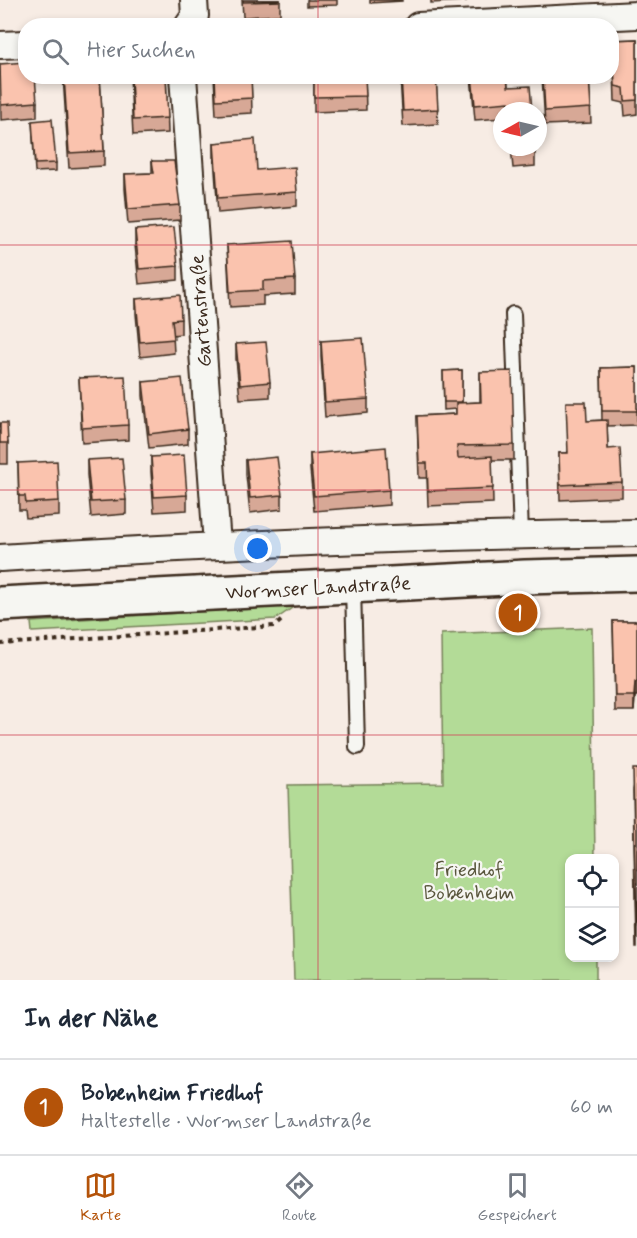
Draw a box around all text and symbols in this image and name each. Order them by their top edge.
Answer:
search box [18,18,619,84]
icon: search [39,35,72,68]
text: Hier suchen [87,37,196,65]
north arrow [493,102,547,156]
street label: Gartenstraße [184,254,219,368]
your location [243,534,272,563]
street label: Wormser Landstraße [225,570,412,607]
pin: 1 [498,590,538,636]
map controls [565,854,619,962]
button: locate [565,854,619,908]
park label: Friedhof Bobenheim [424,857,514,907]
button: layers [565,908,619,962]
text: In der Nähe [24,1002,158,1036]
text: Bobenheim Friedhof [81,1080,263,1108]
text: 1 [39,1094,48,1121]
text: 60 m [570,1094,613,1121]
text: Haltestelle · Wormser Landstraße [81,1108,372,1135]
tab: Karte [80,1169,121,1226]
tab: Route [282,1169,317,1226]
tab: Gespeichert [477,1169,557,1226]

